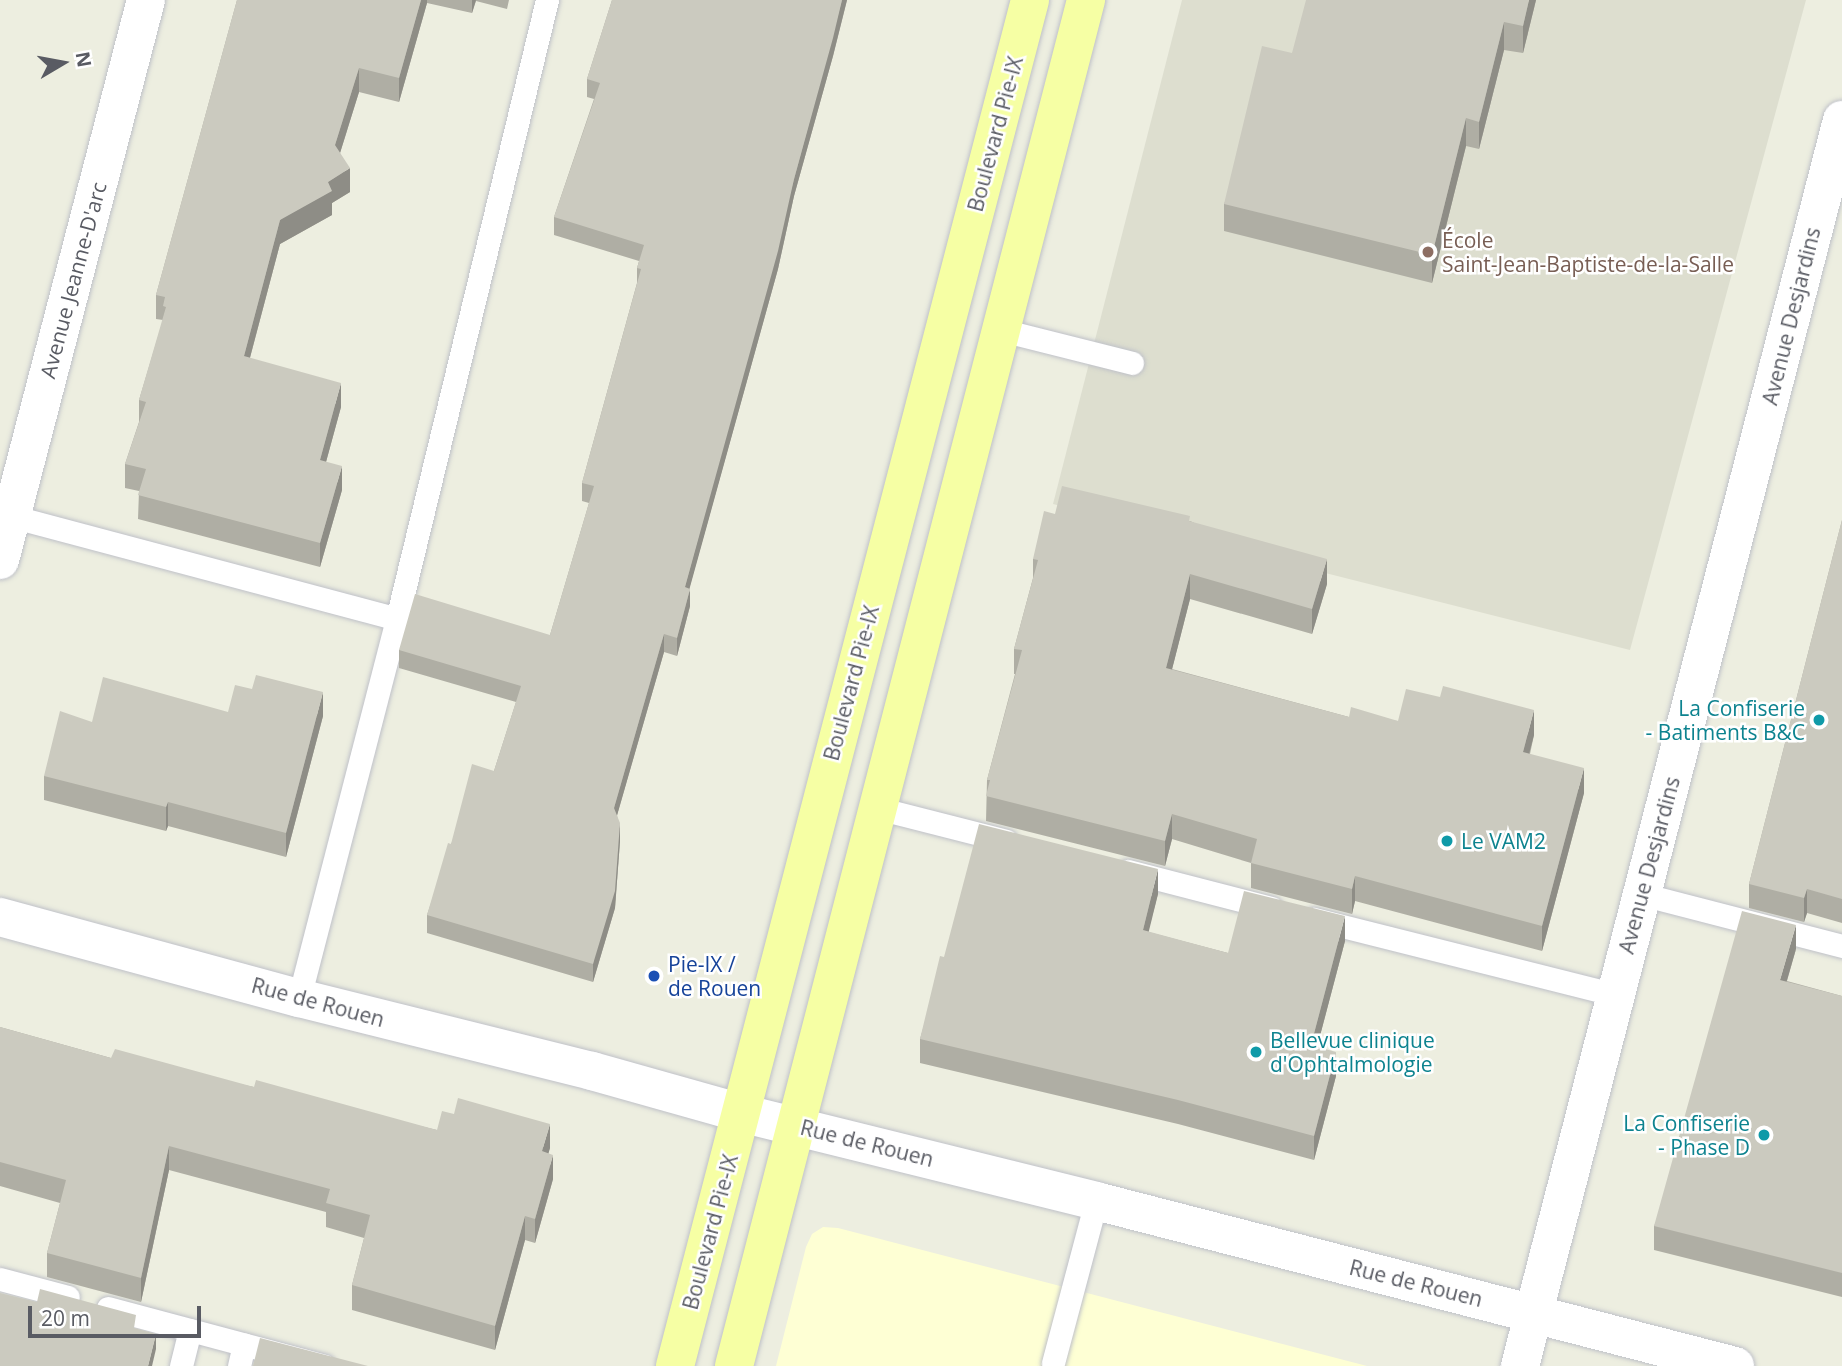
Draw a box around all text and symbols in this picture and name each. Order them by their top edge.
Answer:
north arrow [28,28,98,98]
text: N [70,49,98,69]
street label: Boulevard Pie-IX [962,54,1028,214]
street label: Avenue Jeanne-D'arc [35,179,111,381]
street label: Avenue Desjardins [1757,225,1825,407]
place label: École Saint-Jean-Baptiste-de-la-Salle [1442,227,1734,277]
marker: École Saint-Jean-Baptiste-de-la-Salle [1420,244,1436,260]
street label: Boulevard Pie-IX [818,603,884,763]
place label: La Confiserie - Batiments B&C [1646,695,1805,745]
marker: La Confiserie - Batiments B&C [1811,712,1827,728]
street label: Avenue Desjardins [1613,774,1685,956]
place label: Le VAM2 [1461,828,1546,854]
marker: Le VAM2 [1439,833,1455,849]
place label: Pie-IX / de Rouen [668,951,761,1001]
marker: Pie-IX / de Rouen [646,968,662,984]
street label: Rue de Rouen [249,972,387,1032]
place label: Bellevue clinique d'Ophtalmologie [1270,1027,1435,1077]
marker: Bellevue clinique d'Ophtalmologie [1248,1044,1264,1060]
place label: La Confiserie - Phase D [1623,1110,1750,1160]
street label: Rue de Rouen [798,1114,936,1172]
marker: La Confiserie - Phase D [1756,1127,1772,1143]
street label: Boulevard Pie-IX [677,1152,743,1312]
street label: Rue de Rouen [1347,1254,1485,1312]
scale bar [32,1292,205,1336]
text: 20 m [41,1304,90,1332]

